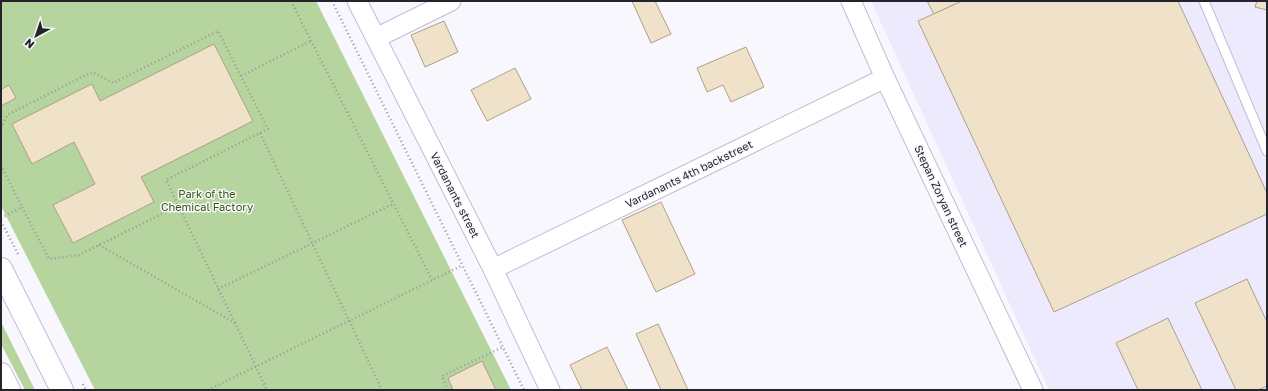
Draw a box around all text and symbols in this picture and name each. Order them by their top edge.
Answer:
north arrow [16,16,56,56]
text: N [22,36,37,52]
street label: Vardanants 4th backstreet [623,137,755,210]
street label: Stepan Zoryan street [912,143,971,249]
street label: Vardanants street [428,150,483,240]
park label: Park of the Chemical Factory [161,187,253,213]

